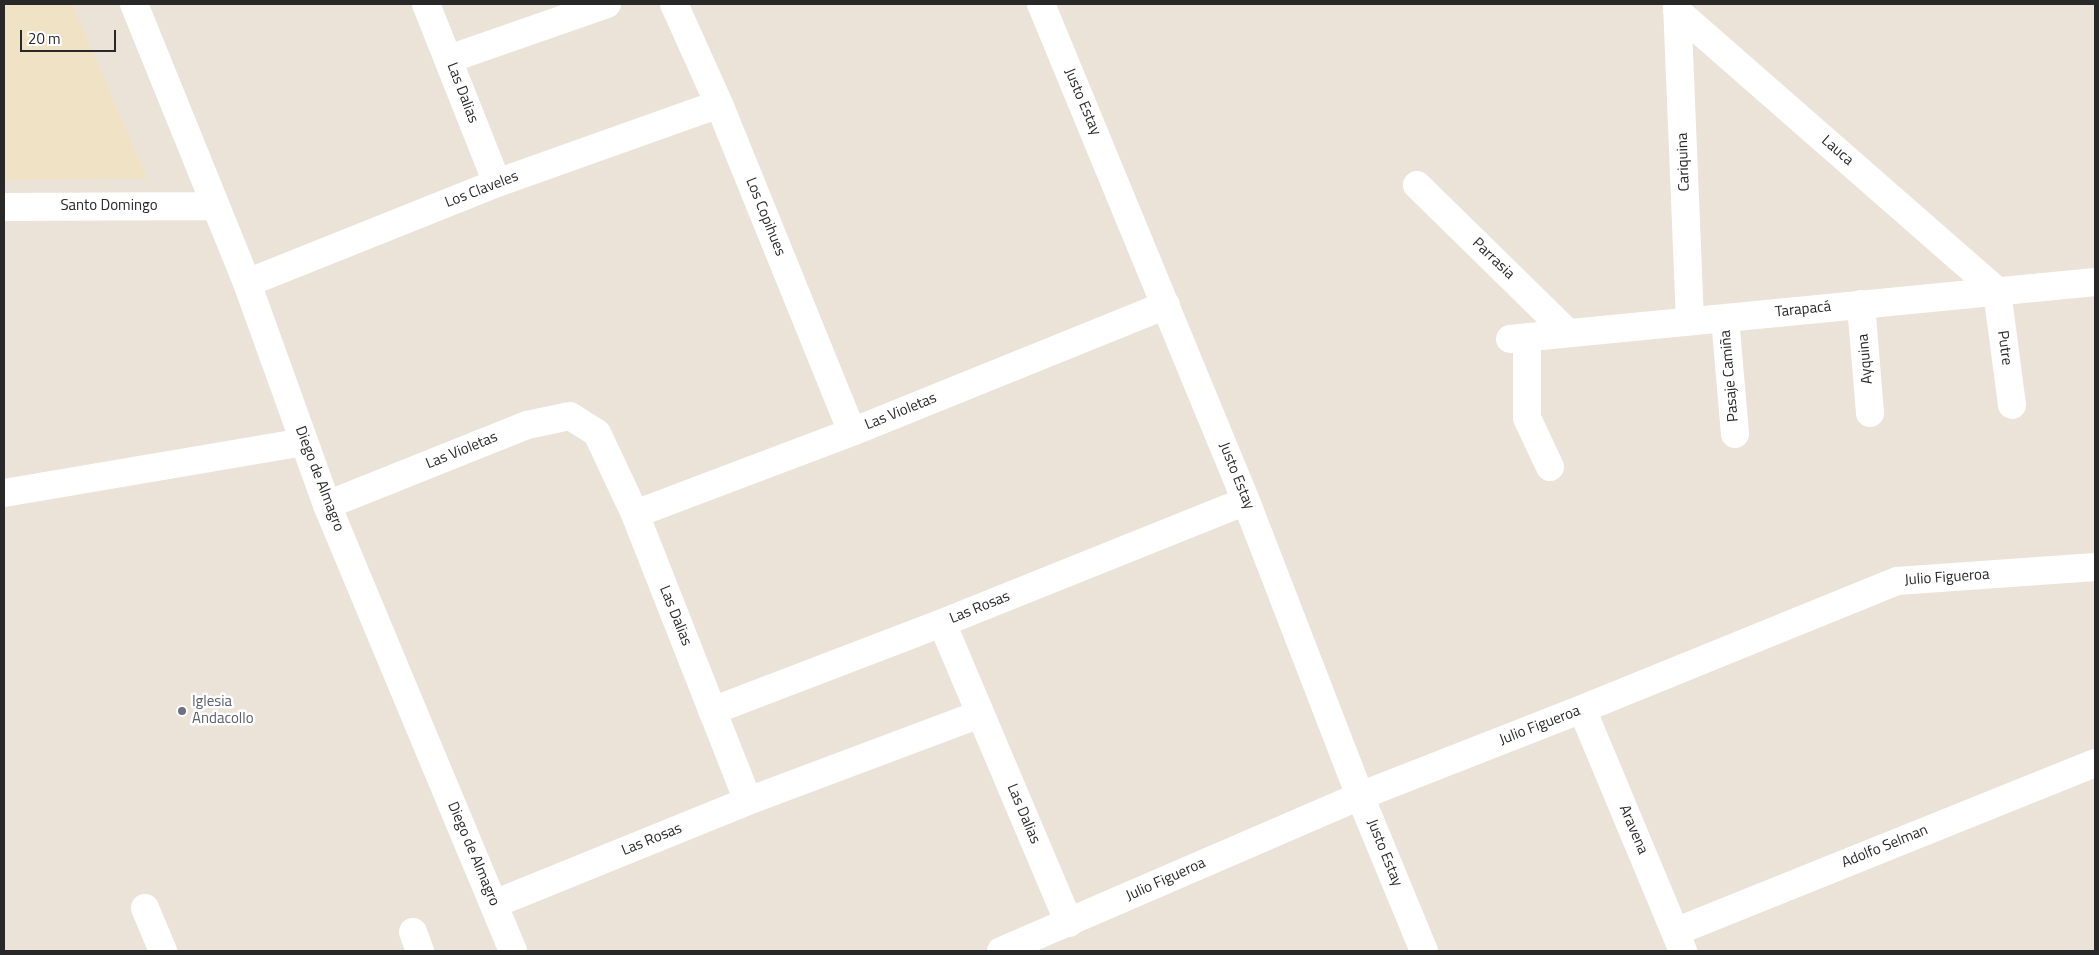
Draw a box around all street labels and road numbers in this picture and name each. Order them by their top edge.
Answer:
street label: Las Dalias [442,60,482,126]
street label: Justo Estay [1060,66,1104,138]
street label: Cariquina [1674,132,1694,192]
street label: Lauca [1817,132,1857,170]
street label: Los Claveles [443,168,521,212]
street label: Los Copihues [741,175,789,259]
street label: Santo Domingo [60,197,158,215]
street label: Parrasia [1468,234,1518,284]
street label: Tarapacá [1774,298,1832,322]
street label: Pasaje Camiña [1717,329,1743,423]
street label: Putre [1993,330,2015,366]
street label: Ayquina [1855,333,1877,385]
street label: Las Violetas [863,389,939,435]
street label: Diego de Almagro [291,424,347,534]
street label: Las Violetas [424,428,500,474]
street label: Justo Estay [1214,440,1258,512]
street label: Julio Figueroa [1904,566,1990,590]
street label: Las Dalias [655,583,695,649]
street label: Las Rosas [947,588,1013,628]
street label: Julio Figueroa [1497,702,1583,750]
street label: Las Dalias [1002,781,1044,847]
street label: Diego de Almagro [443,799,503,909]
street label: Aravena [1615,803,1651,857]
street label: Justo Estay [1362,817,1406,889]
street label: Las Rosas [619,820,685,860]
street label: Adolfo Selman [1839,822,1931,872]
street label: Julio Figueroa [1123,854,1209,906]

